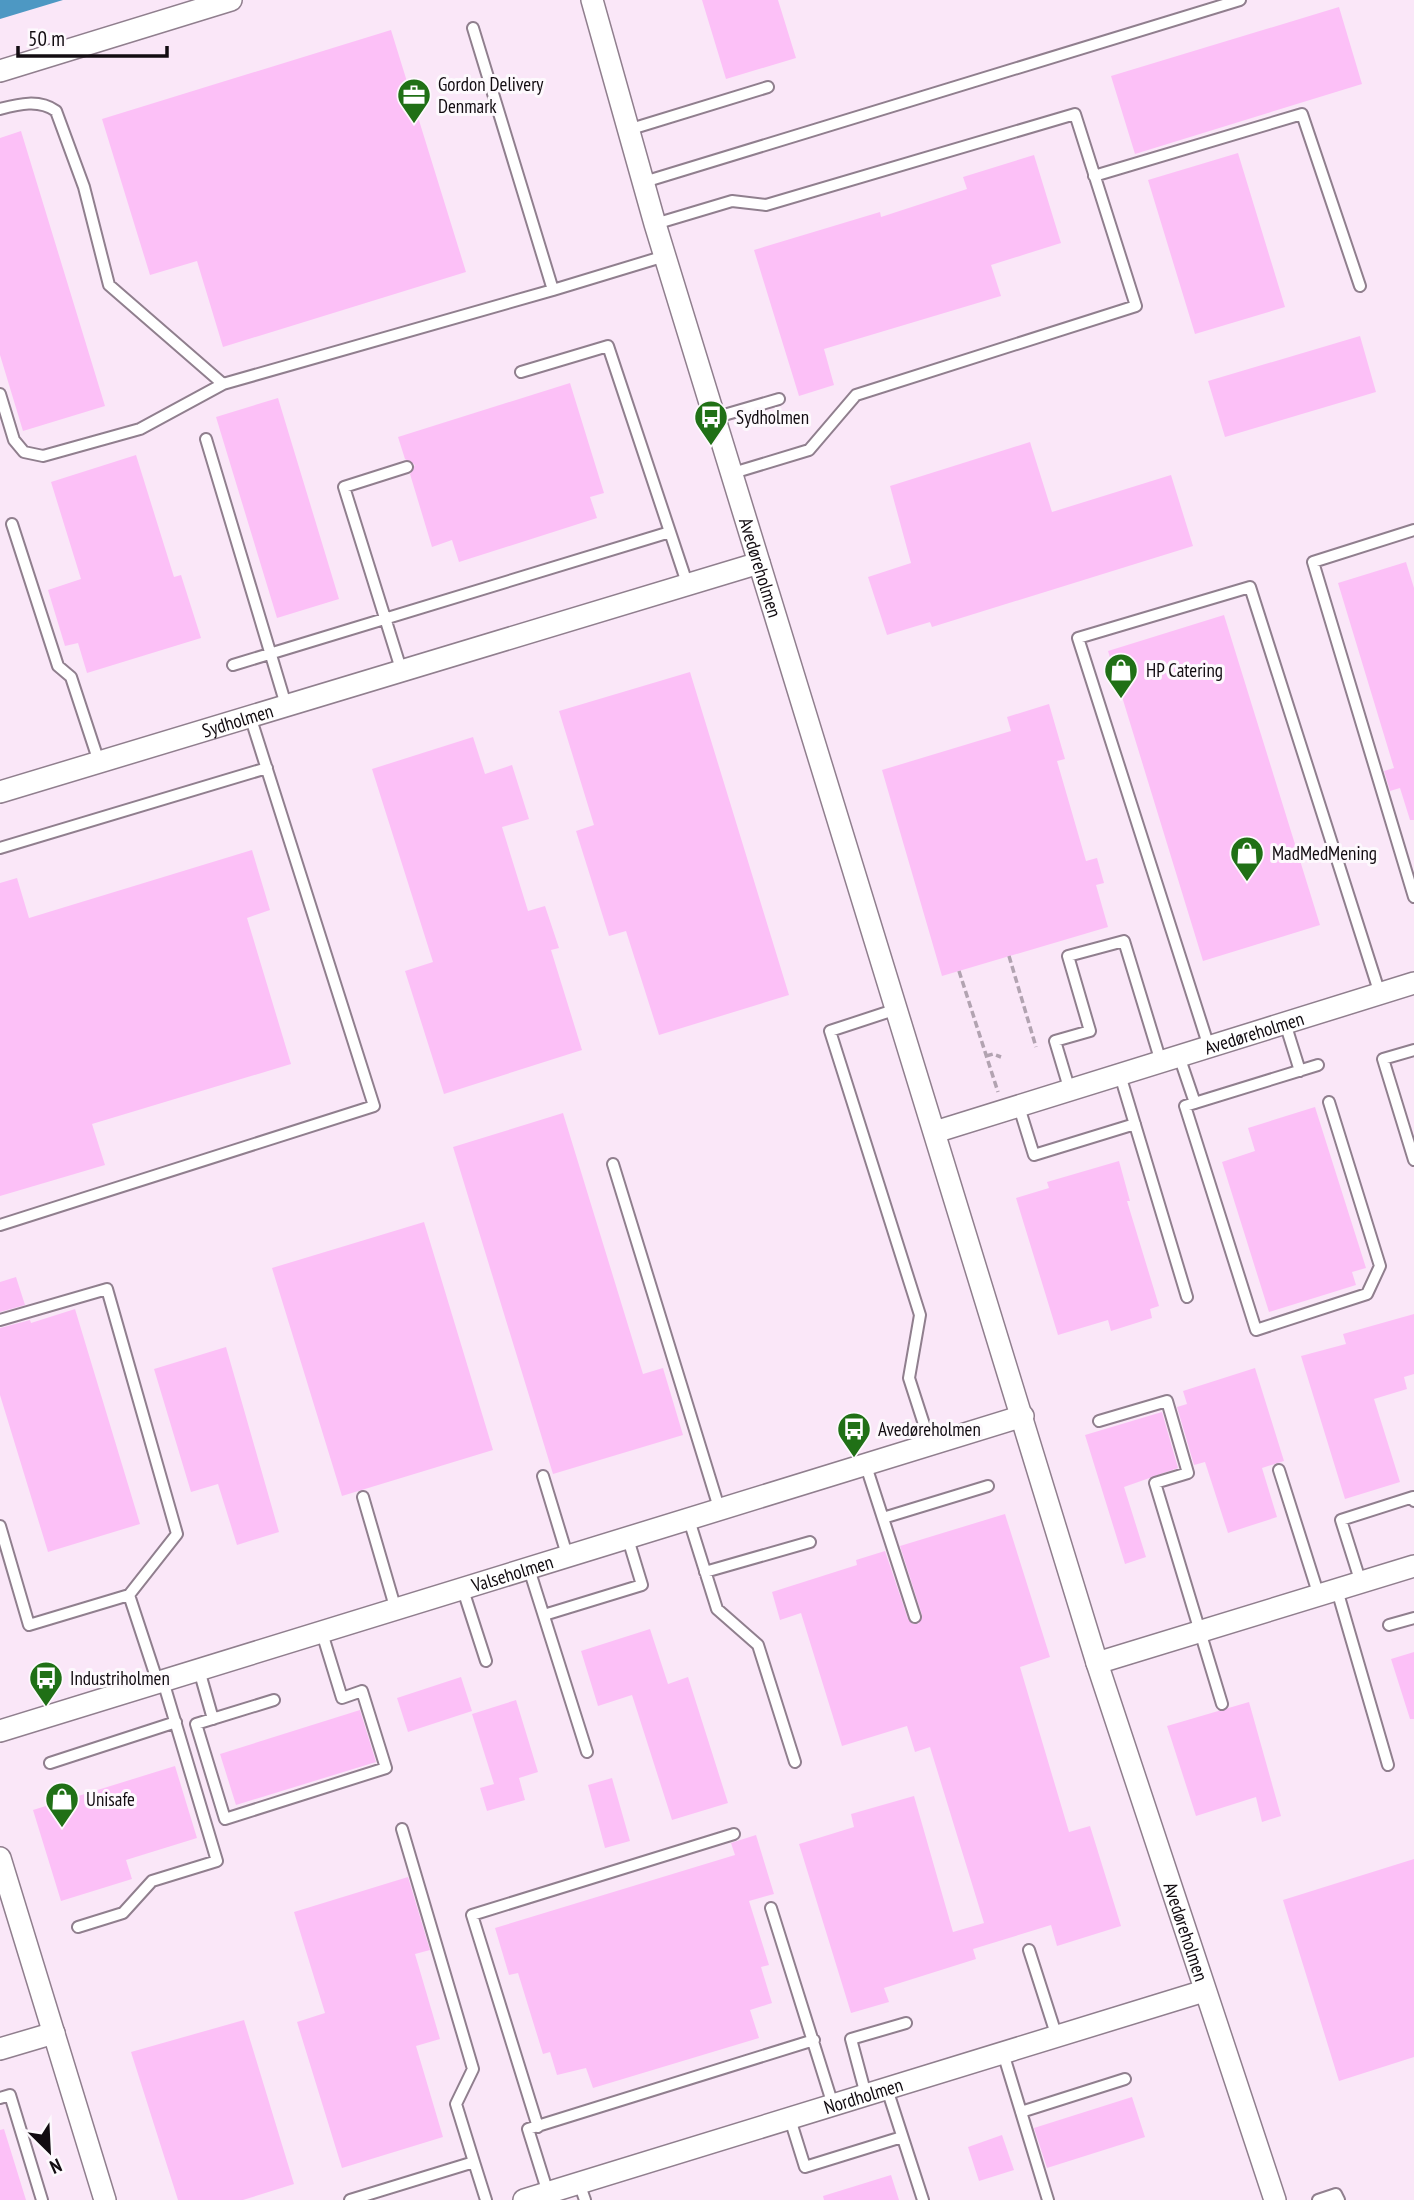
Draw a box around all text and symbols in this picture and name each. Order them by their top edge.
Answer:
scale bar [18,14,166,58]
text: 50 m [28,25,65,52]
place label: Gordon Delivery Denmark [438,72,544,118]
office icon: Gordon Delivery Denmark [395,76,433,125]
bus stop icon: Sydholmen [692,398,730,447]
place label: Sydholmen [736,405,809,429]
street label: Avedøreholmen [734,515,787,620]
shop icon: HP Catering [1102,651,1140,700]
place label: HP Catering [1146,658,1223,682]
street label: Sydholmen [199,698,276,742]
shop icon: MadMedMening [1228,834,1266,883]
place label: MadMedMening [1272,841,1377,865]
street label: Avedøreholmen [1201,1006,1307,1060]
bus stop icon: Avedøreholmen [835,1410,873,1459]
place label: Avedøreholmen [878,1417,981,1441]
street label: Valseholmen [468,1549,556,1597]
bus stop icon: Industriholmen [27,1659,65,1708]
place label: Industriholmen [70,1666,170,1690]
shop icon: Unisafe [43,1780,81,1829]
place label: Unisafe [86,1787,135,1811]
street label: Avedøreholmen [1158,1879,1214,1984]
street label: Nordholmen [821,2072,906,2119]
north arrow [14,2116,84,2186]
text: N [46,2153,65,2180]

